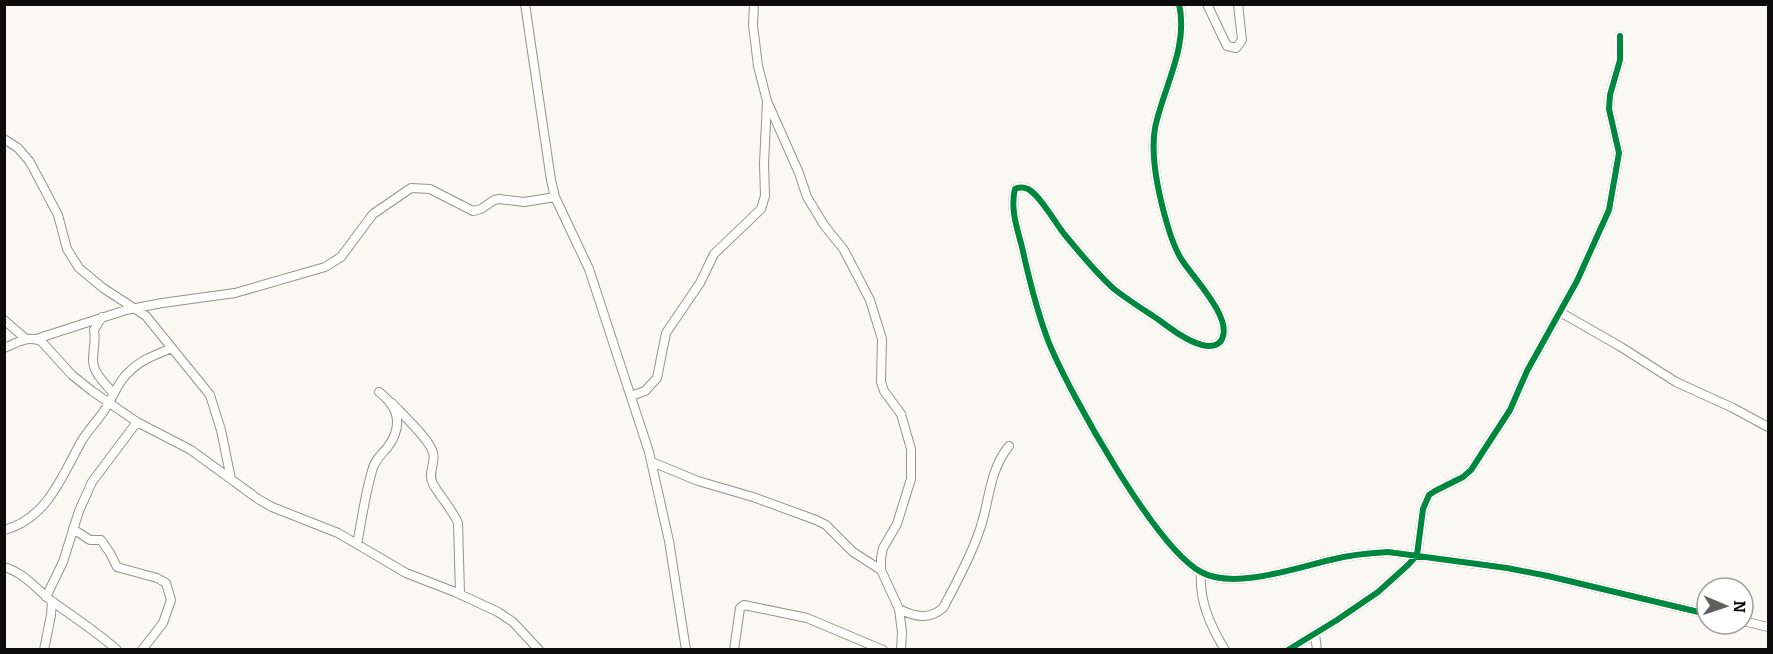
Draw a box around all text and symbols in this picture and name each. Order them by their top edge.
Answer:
north arrow [1695,576,1755,636]
text: N [1730,600,1749,613]

